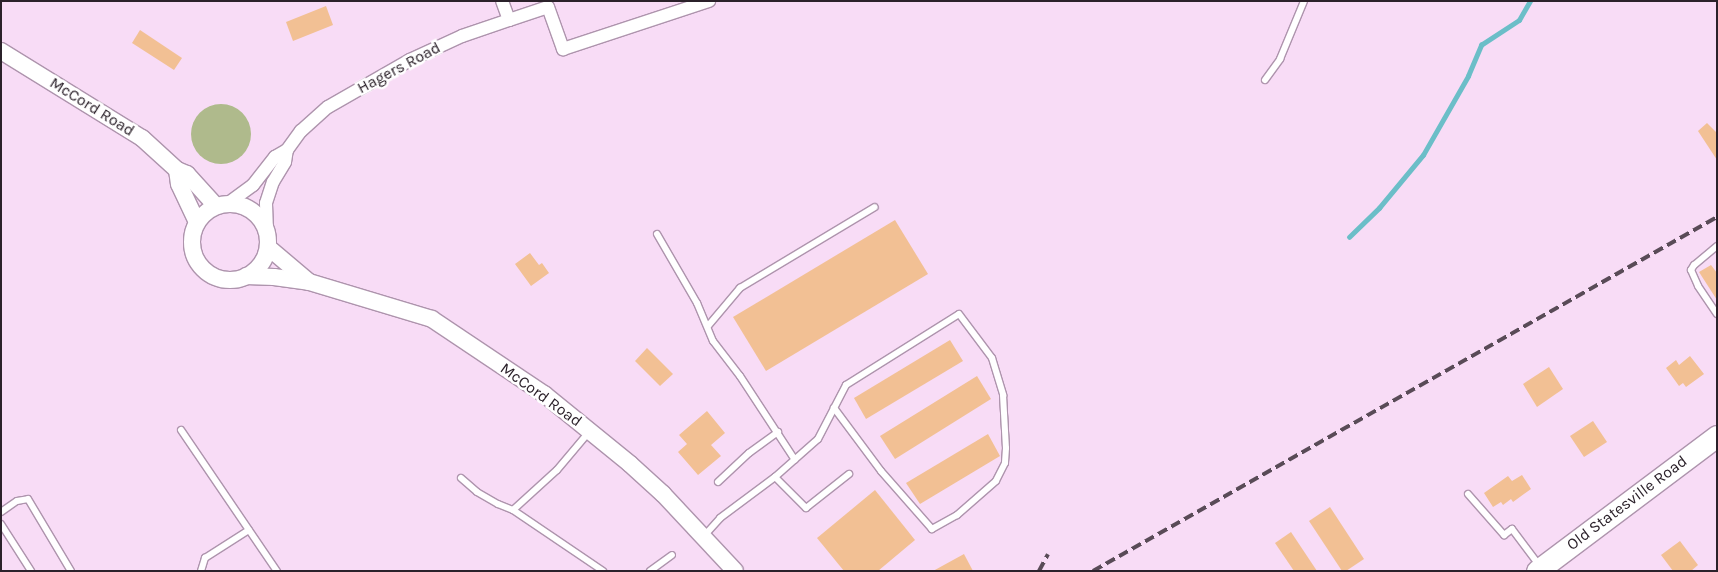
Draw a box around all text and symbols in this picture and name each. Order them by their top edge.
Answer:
street label: Hagers Road [354,38,444,98]
street label: McCord Road [46,73,138,141]
street label: McCord Road [496,359,586,431]
street label: Old Statesville Road [1563,451,1691,555]

